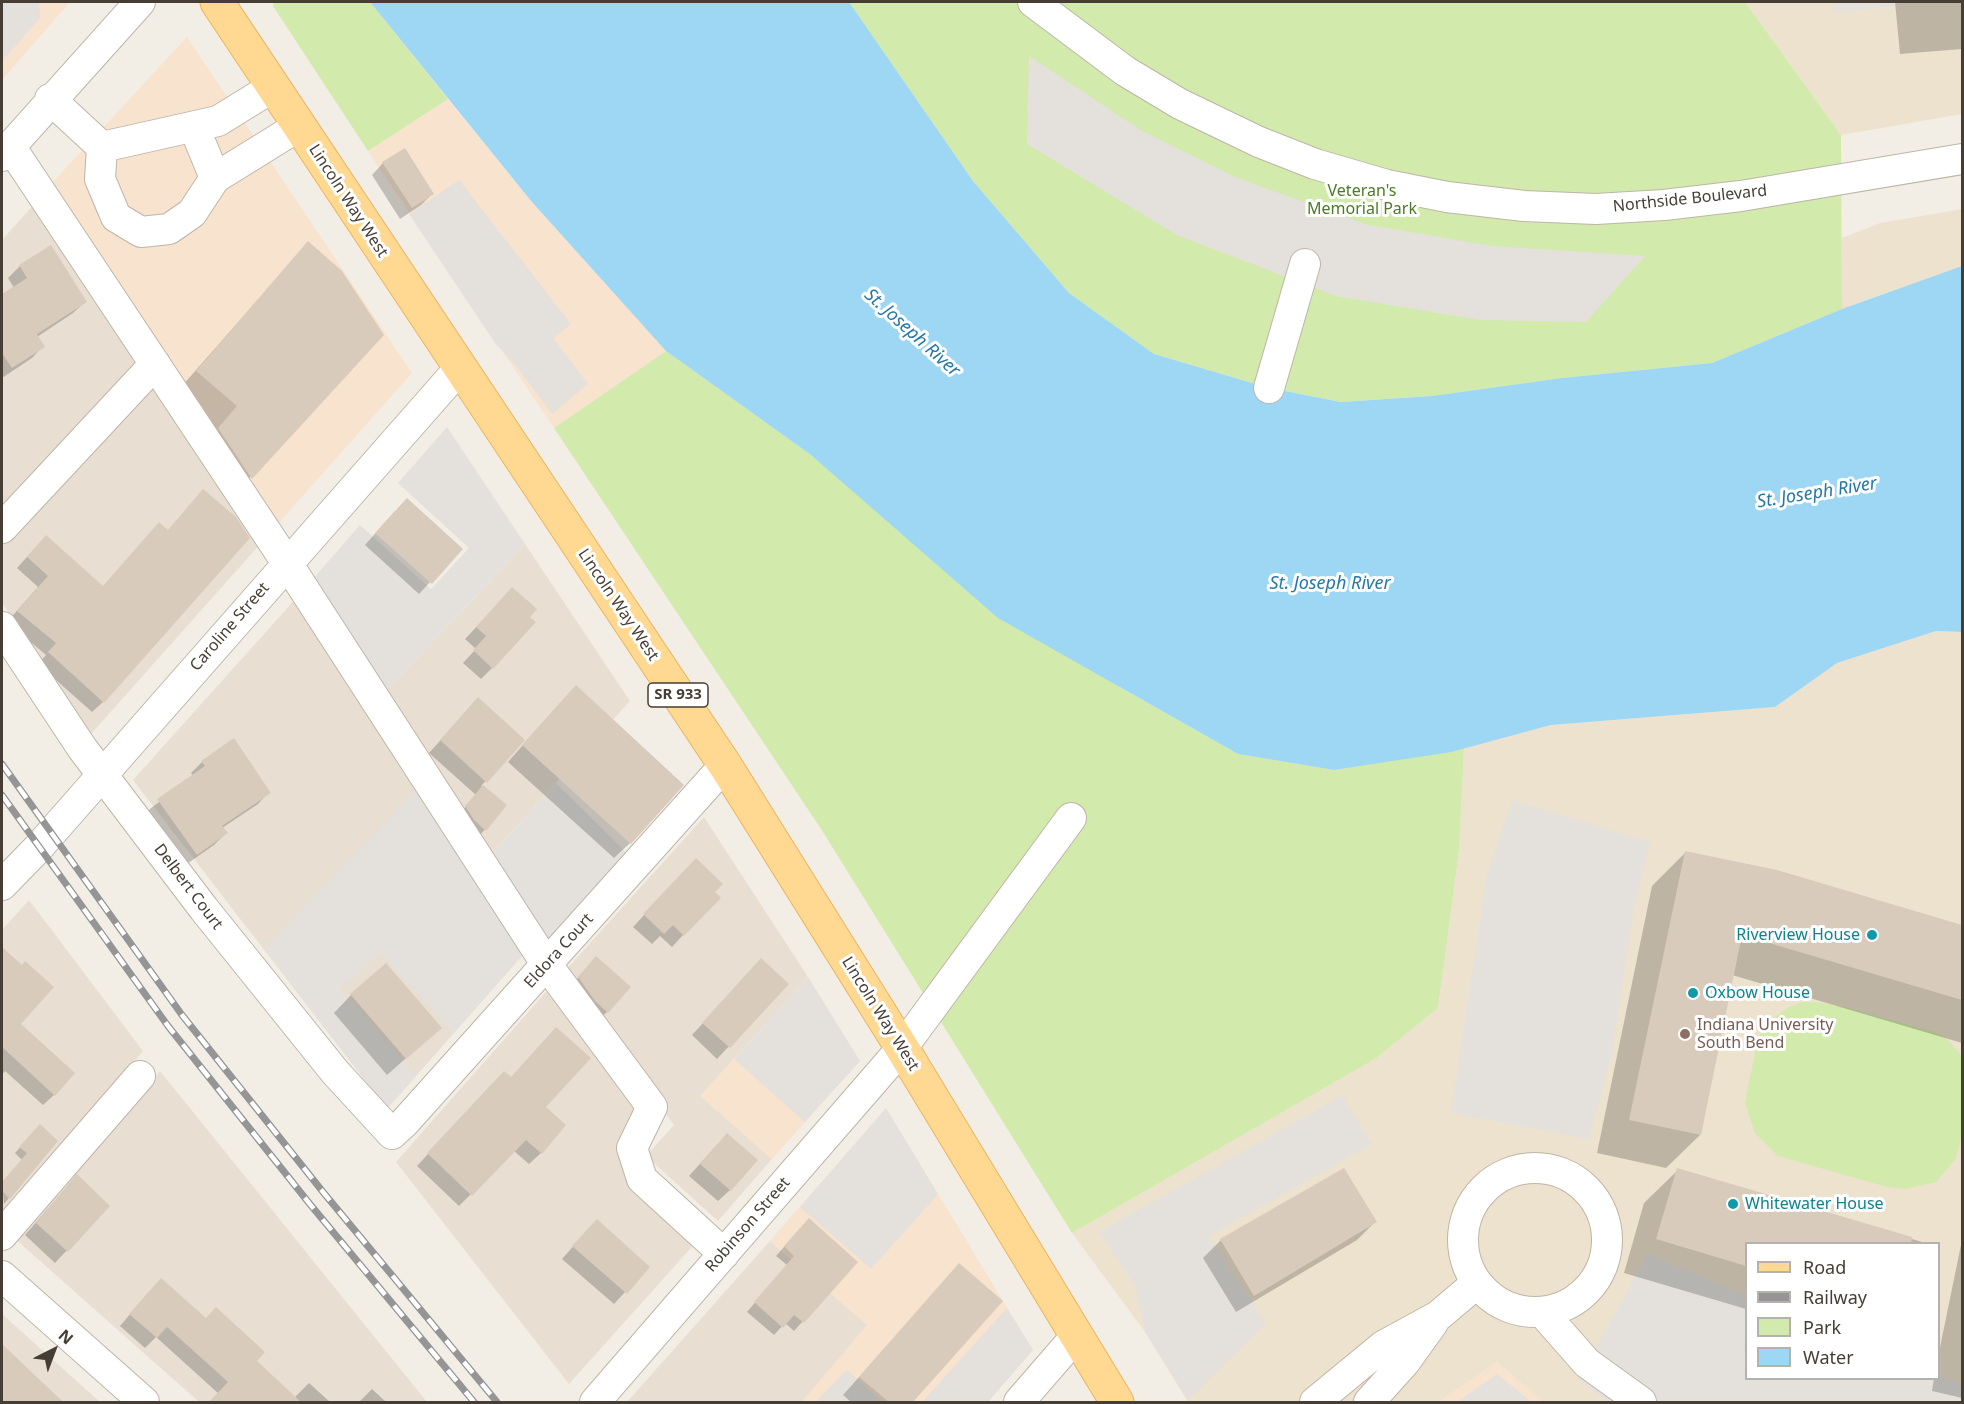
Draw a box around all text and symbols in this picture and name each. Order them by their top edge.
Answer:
street label: Lincoln Way West [304,141,392,261]
park label: Veteran's Memorial Park [1307,181,1417,219]
street label: Northside Boulevard [1612,181,1768,217]
water label: St. Joseph River [860,284,964,382]
water label: St. Joseph River [1755,473,1879,513]
street label: Lincoln Way West [573,545,663,665]
water label: St. Joseph River [1269,573,1391,595]
street label: Caroline Street [186,579,274,675]
road number: SR 933 [648,683,708,707]
street label: Delbert Court [150,840,226,934]
street label: Eldora Court [520,910,598,992]
place label: Riverview House [1736,925,1860,945]
marker: Riverview House [1865,928,1879,942]
street label: Lincoln Way West [837,953,923,1075]
place label: Oxbow House [1705,983,1810,1003]
marker: Oxbow House [1686,986,1700,1000]
place label: Indiana University South Bend [1697,1015,1833,1053]
marker: Indiana University South Bend [1678,1027,1692,1041]
street label: Robinson Street [702,1174,794,1276]
place label: Whitewater House [1745,1194,1884,1214]
marker: Whitewater House [1726,1197,1740,1211]
legend [1745,1242,1940,1380]
text: Road [1803,1255,1846,1279]
text: Railway [1803,1285,1867,1309]
text: Park [1803,1315,1841,1339]
north arrow [24,1320,84,1380]
text: N [54,1324,78,1349]
text: Water [1803,1345,1854,1369]

